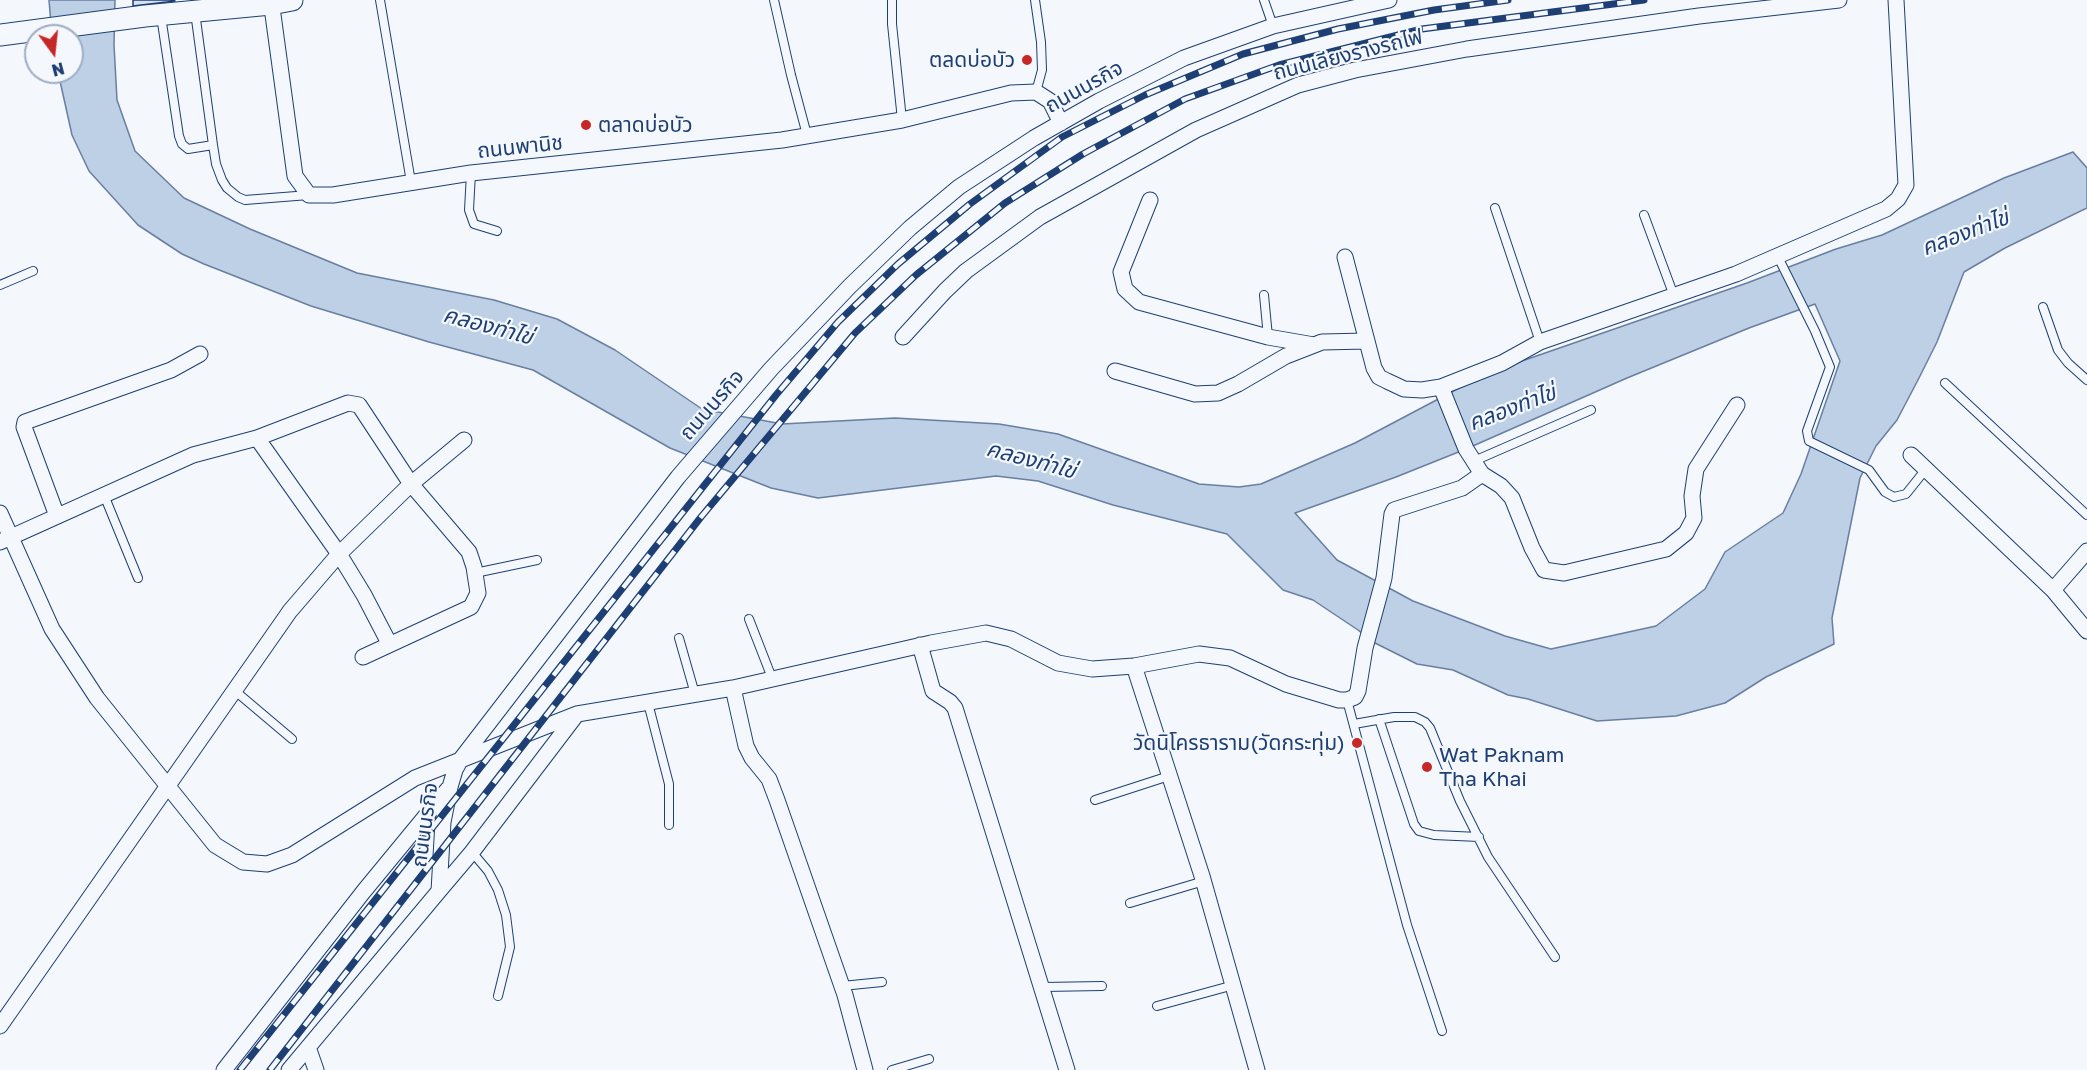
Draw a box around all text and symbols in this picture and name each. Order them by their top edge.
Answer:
north arrow [24,24,84,84]
street label: ถนนเลียงรางรถไฟ [1271,24,1425,86]
place label: ตลดบ่อบัว [929,47,1015,73]
marker: ตลดบ่อบัว [1020,53,1034,67]
street label: ถนนนรกิจ [1041,55,1127,119]
text: N [50,58,67,81]
place label: ตลาดบ่อบัว [598,112,693,138]
marker: ตลาดบ่อบัว [579,118,593,132]
street label: ถนนพานิช [476,130,564,164]
water label: คลองท่าไข่ [1918,204,2012,262]
water label: คลองท่าไข่ [440,301,536,351]
street label: ถนนนรกิจ [675,365,749,445]
water label: คลองท่าไข่ [1465,379,1559,437]
water label: คลองท่าไข่ [983,435,1079,485]
place label: วัดนิโครธาราม(วัดกระทุ่ม) [1133,730,1345,756]
marker: วัดนิโครธาราม(วัดกระทุ่ม) [1350,736,1364,750]
place label: Wat Paknam Tha Khai [1439,742,1564,792]
marker: Wat Paknam Tha Khai [1420,760,1434,774]
street label: ถนนนรกิจ [407,781,443,869]

